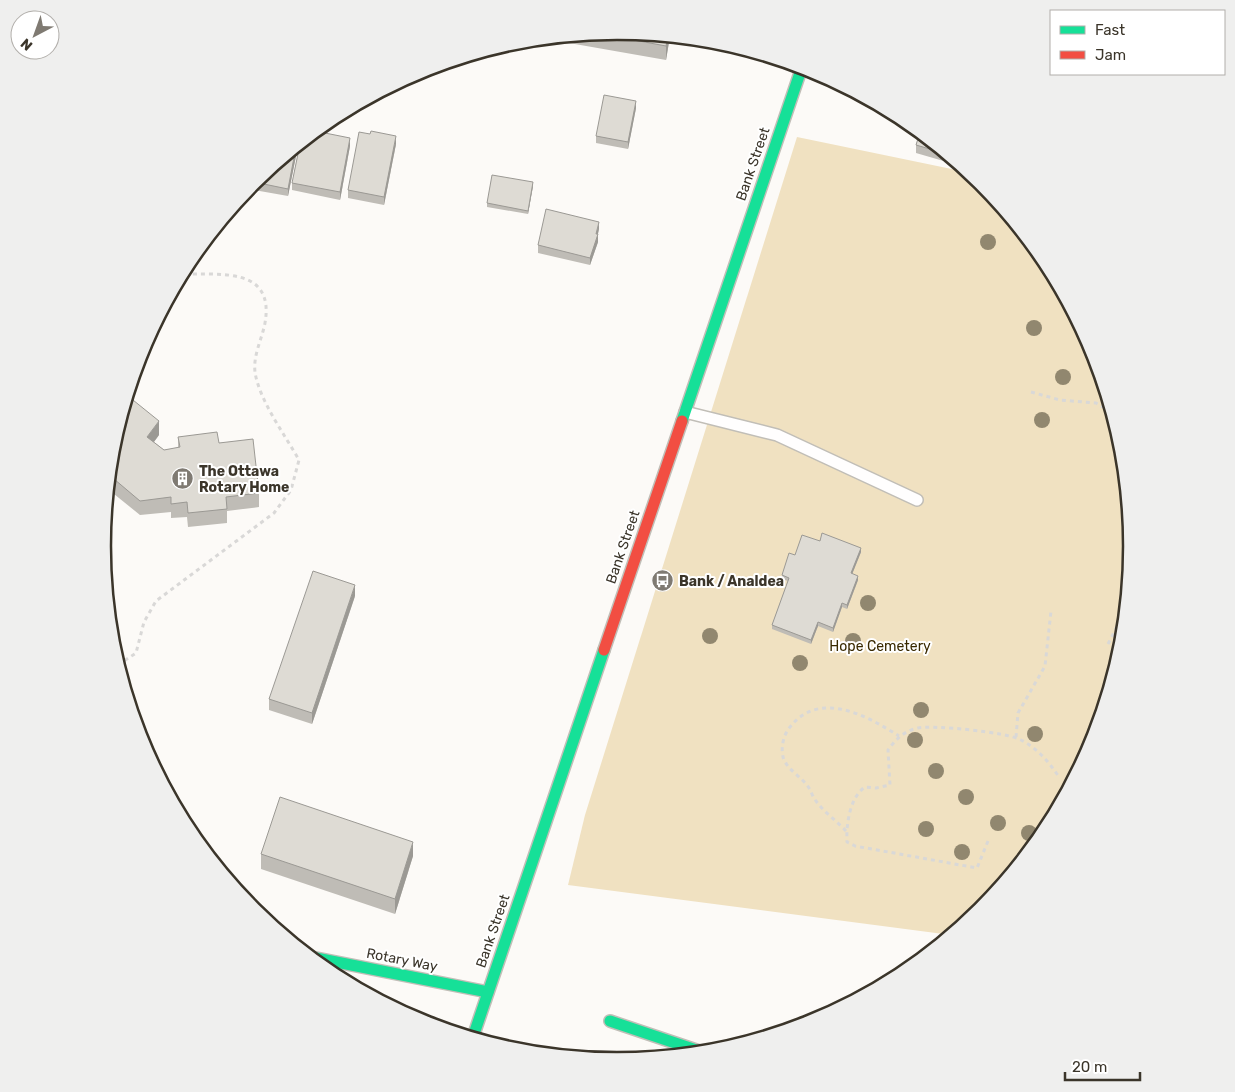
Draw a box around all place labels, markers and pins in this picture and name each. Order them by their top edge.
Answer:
place label: The Ottawa Rotary Home [199,463,289,496]
building icon: The Ottawa Rotary Home [171,467,195,491]
bus stop icon: Bank / Analdea [651,569,675,593]
place label: Bank / Analdea [679,573,784,590]

